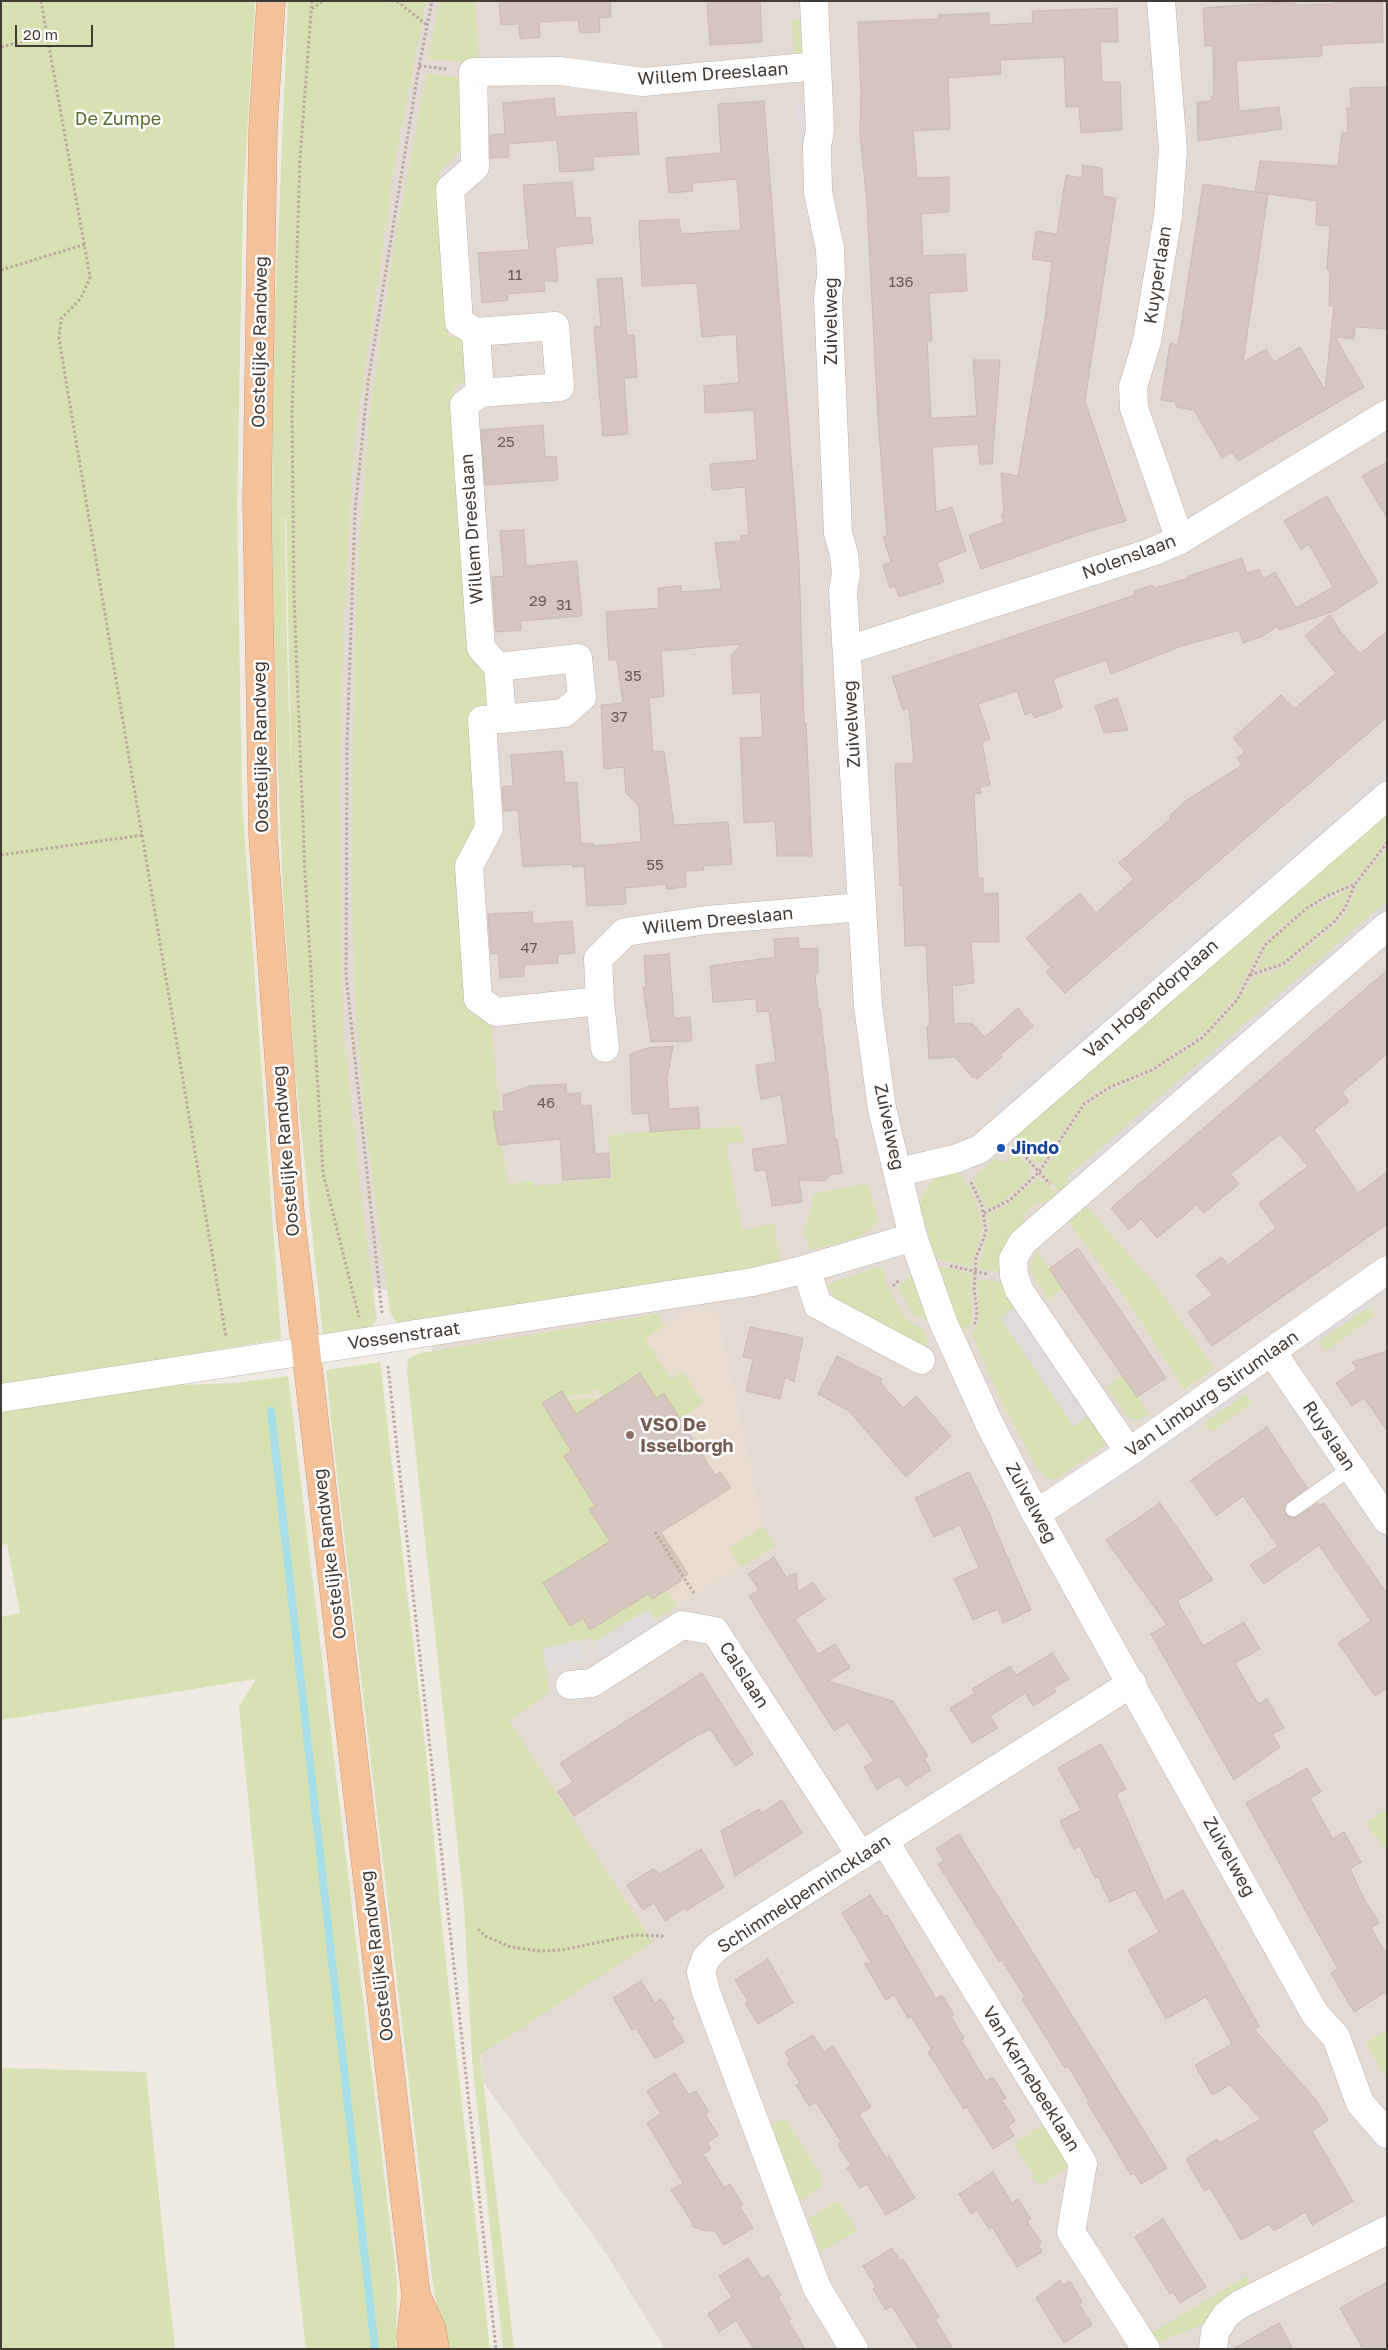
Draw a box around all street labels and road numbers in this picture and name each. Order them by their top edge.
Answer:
street label: Willem Dreeslaan [637,58,789,90]
street label: Kuyperlaan [1140,225,1176,325]
street label: Oostelijke Randweg [248,256,272,428]
street label: Zuivelweg [820,277,842,365]
street label: Willem Dreeslaan [456,453,488,605]
street label: Nolenslaan [1079,530,1179,584]
street label: Oostelijke Randweg [249,661,273,833]
street label: Zuivelweg [839,680,865,768]
street label: Willem Dreeslaan [642,902,794,940]
street label: Van Hogendorplaan [1079,935,1223,1063]
street label: Oostelijke Randweg [268,1065,304,1237]
street label: Zuivelweg [869,1082,909,1172]
street label: Vossenstraat [346,1317,462,1355]
street label: Van Limburg Stirumlaan [1121,1326,1303,1462]
street label: Ruyslaan [1298,1397,1360,1475]
street label: Zuivelweg [1001,1459,1061,1547]
street label: Oostelijke Randweg [309,1467,351,1641]
street label: Calslaan [715,1638,773,1712]
street label: Zuivelweg [1198,1813,1260,1901]
street label: Schimmelpennincklaan [713,1830,895,1958]
street label: Oostelijke Randweg [356,1869,398,2043]
street label: Van Karnebeeklaan [978,2002,1084,2156]

